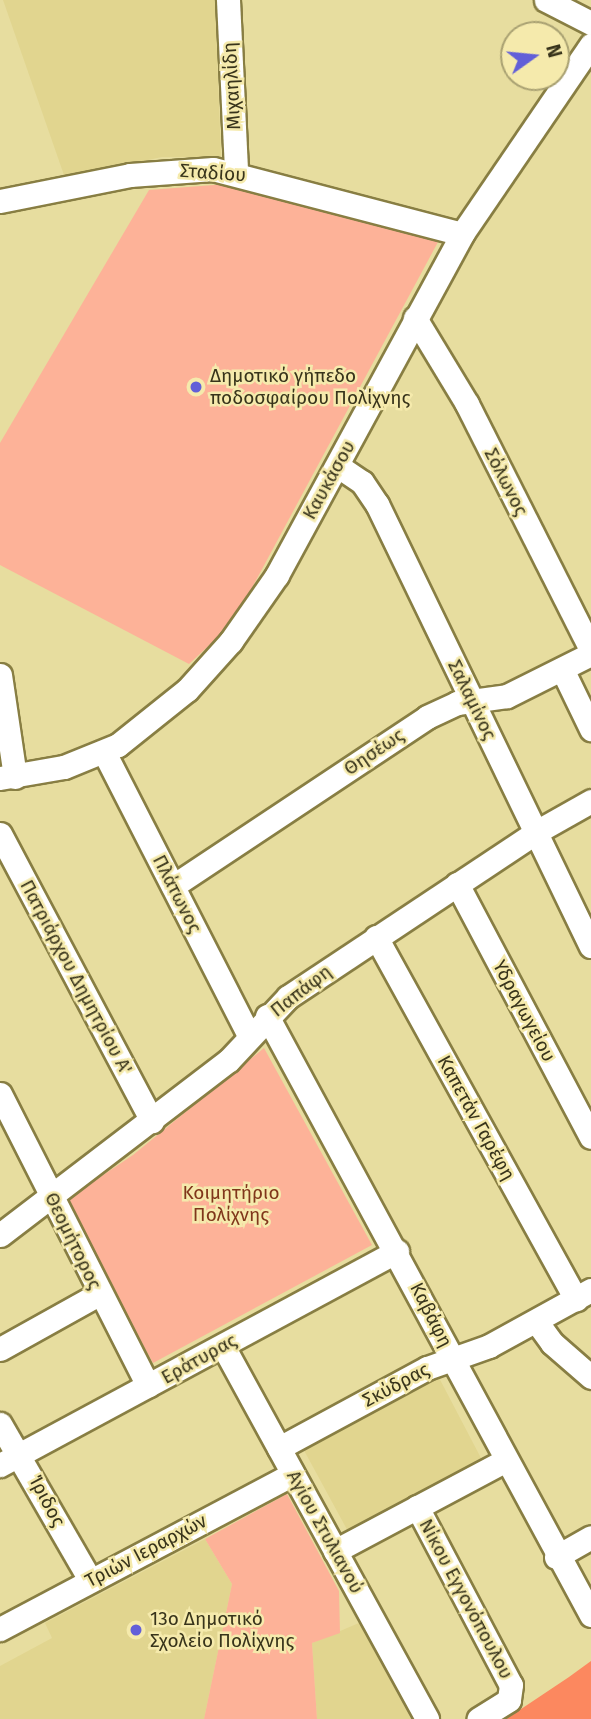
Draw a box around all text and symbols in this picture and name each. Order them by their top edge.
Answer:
north arrow [500,21,570,91]
street label: Μιχαηλίδη [218,42,246,130]
text: N [541,42,567,60]
street label: Σταδίου [179,159,247,187]
place label: Δημοτικό γήπεδο ποδοσφαίρου Πολίχνης [210,365,410,409]
marker: Δημοτικό γήπεδο ποδοσφαίρου Πολίχνης [188,379,204,395]
street label: Καυκάσου [298,436,360,524]
street label: Σόλωνος [479,444,533,520]
street label: Σαλαμίνος [443,656,501,744]
street label: Θησέως [340,724,408,780]
street label: Πλάτωνος [148,851,206,937]
street label: Πατριάρχου Δημητρίου Α' [15,876,137,1078]
street label: Υδραγωγείου [488,956,560,1066]
street label: Παπάφη [266,960,336,1022]
street label: Καπετάν Γαρέφη [432,1052,520,1184]
park label: Κοιμητήριο Πολίχνης [182,1182,280,1226]
street label: Θεομήτορος [40,1189,106,1293]
street label: Καβάφη [405,1279,457,1351]
street label: Εράτυρας [157,1329,241,1389]
street label: Σκύδρας [359,1358,433,1412]
street label: Αγίου Στυλιανού [282,1467,368,1597]
street label: Ίριδος [24,1471,70,1531]
street label: Τριών Ιεραρχών [81,1509,211,1593]
street label: Νίκου Εγγονόπουλου [414,1515,518,1683]
place label: 13ο Δημοτικό Σχολείο Πολίχνης [150,1608,294,1652]
marker: 13ο Δημοτικό Σχολείο Πολίχνης [128,1622,144,1638]

